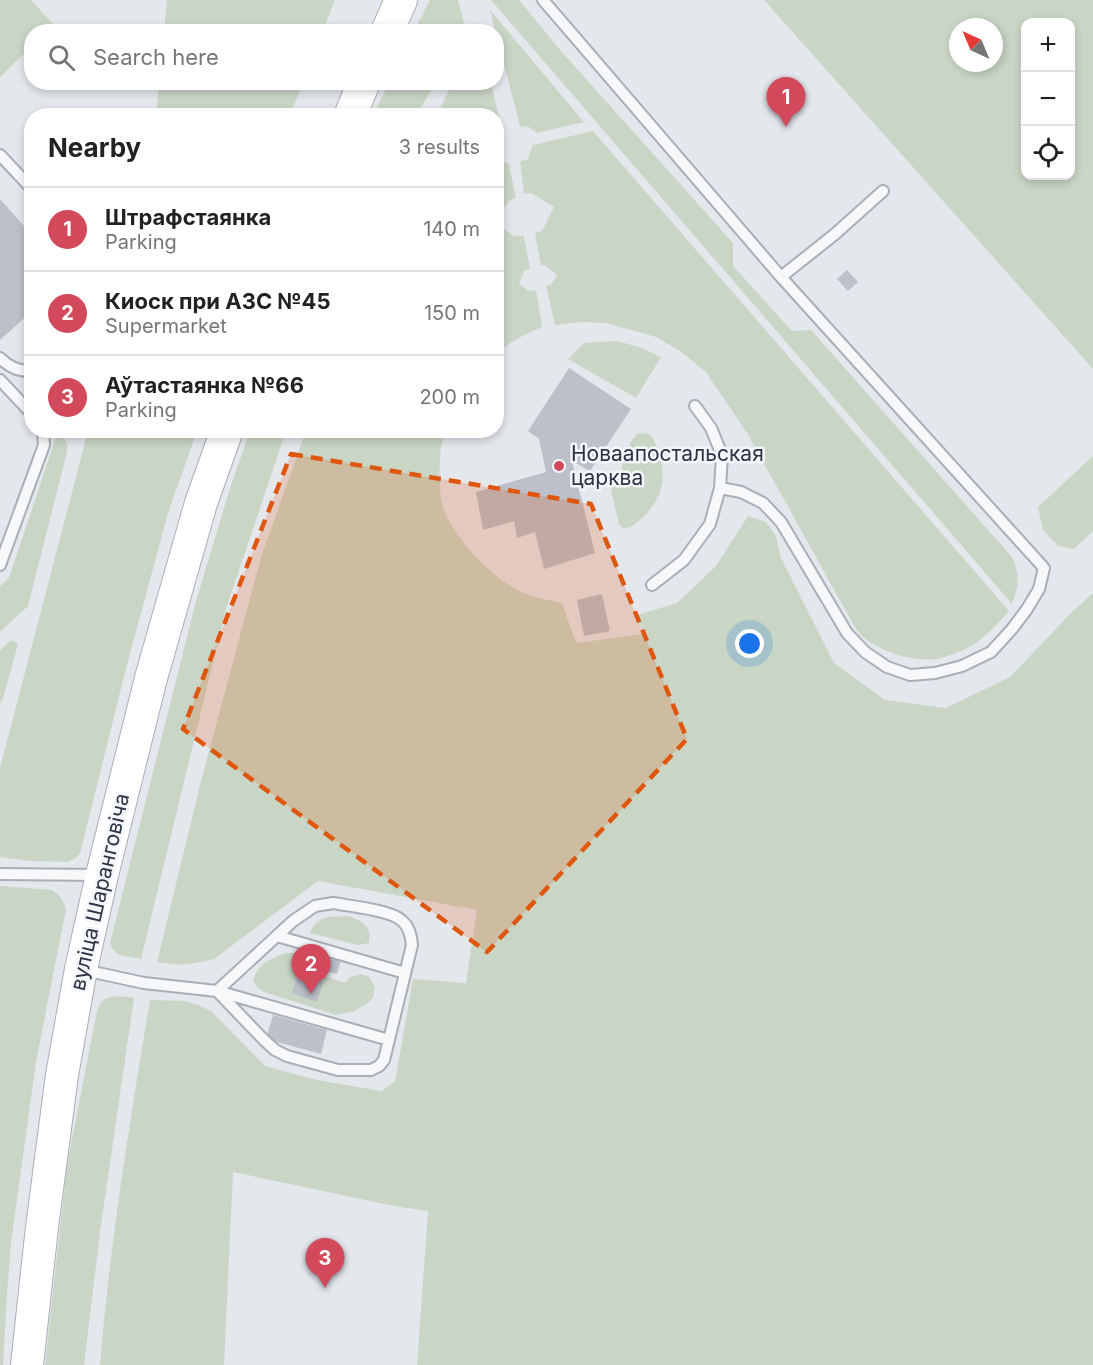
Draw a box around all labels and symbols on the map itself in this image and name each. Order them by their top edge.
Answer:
north arrow [949,18,1003,72]
pin: 1 [766,78,806,127]
place label: Новаапостальская царква [571,441,764,490]
marker: Новаапостальская царква [552,459,566,473]
your location [735,629,764,658]
street label: вуліца Шаранговіча [65,791,134,993]
pin: 2 [292,944,330,994]
pin: 3 [306,1238,344,1288]

